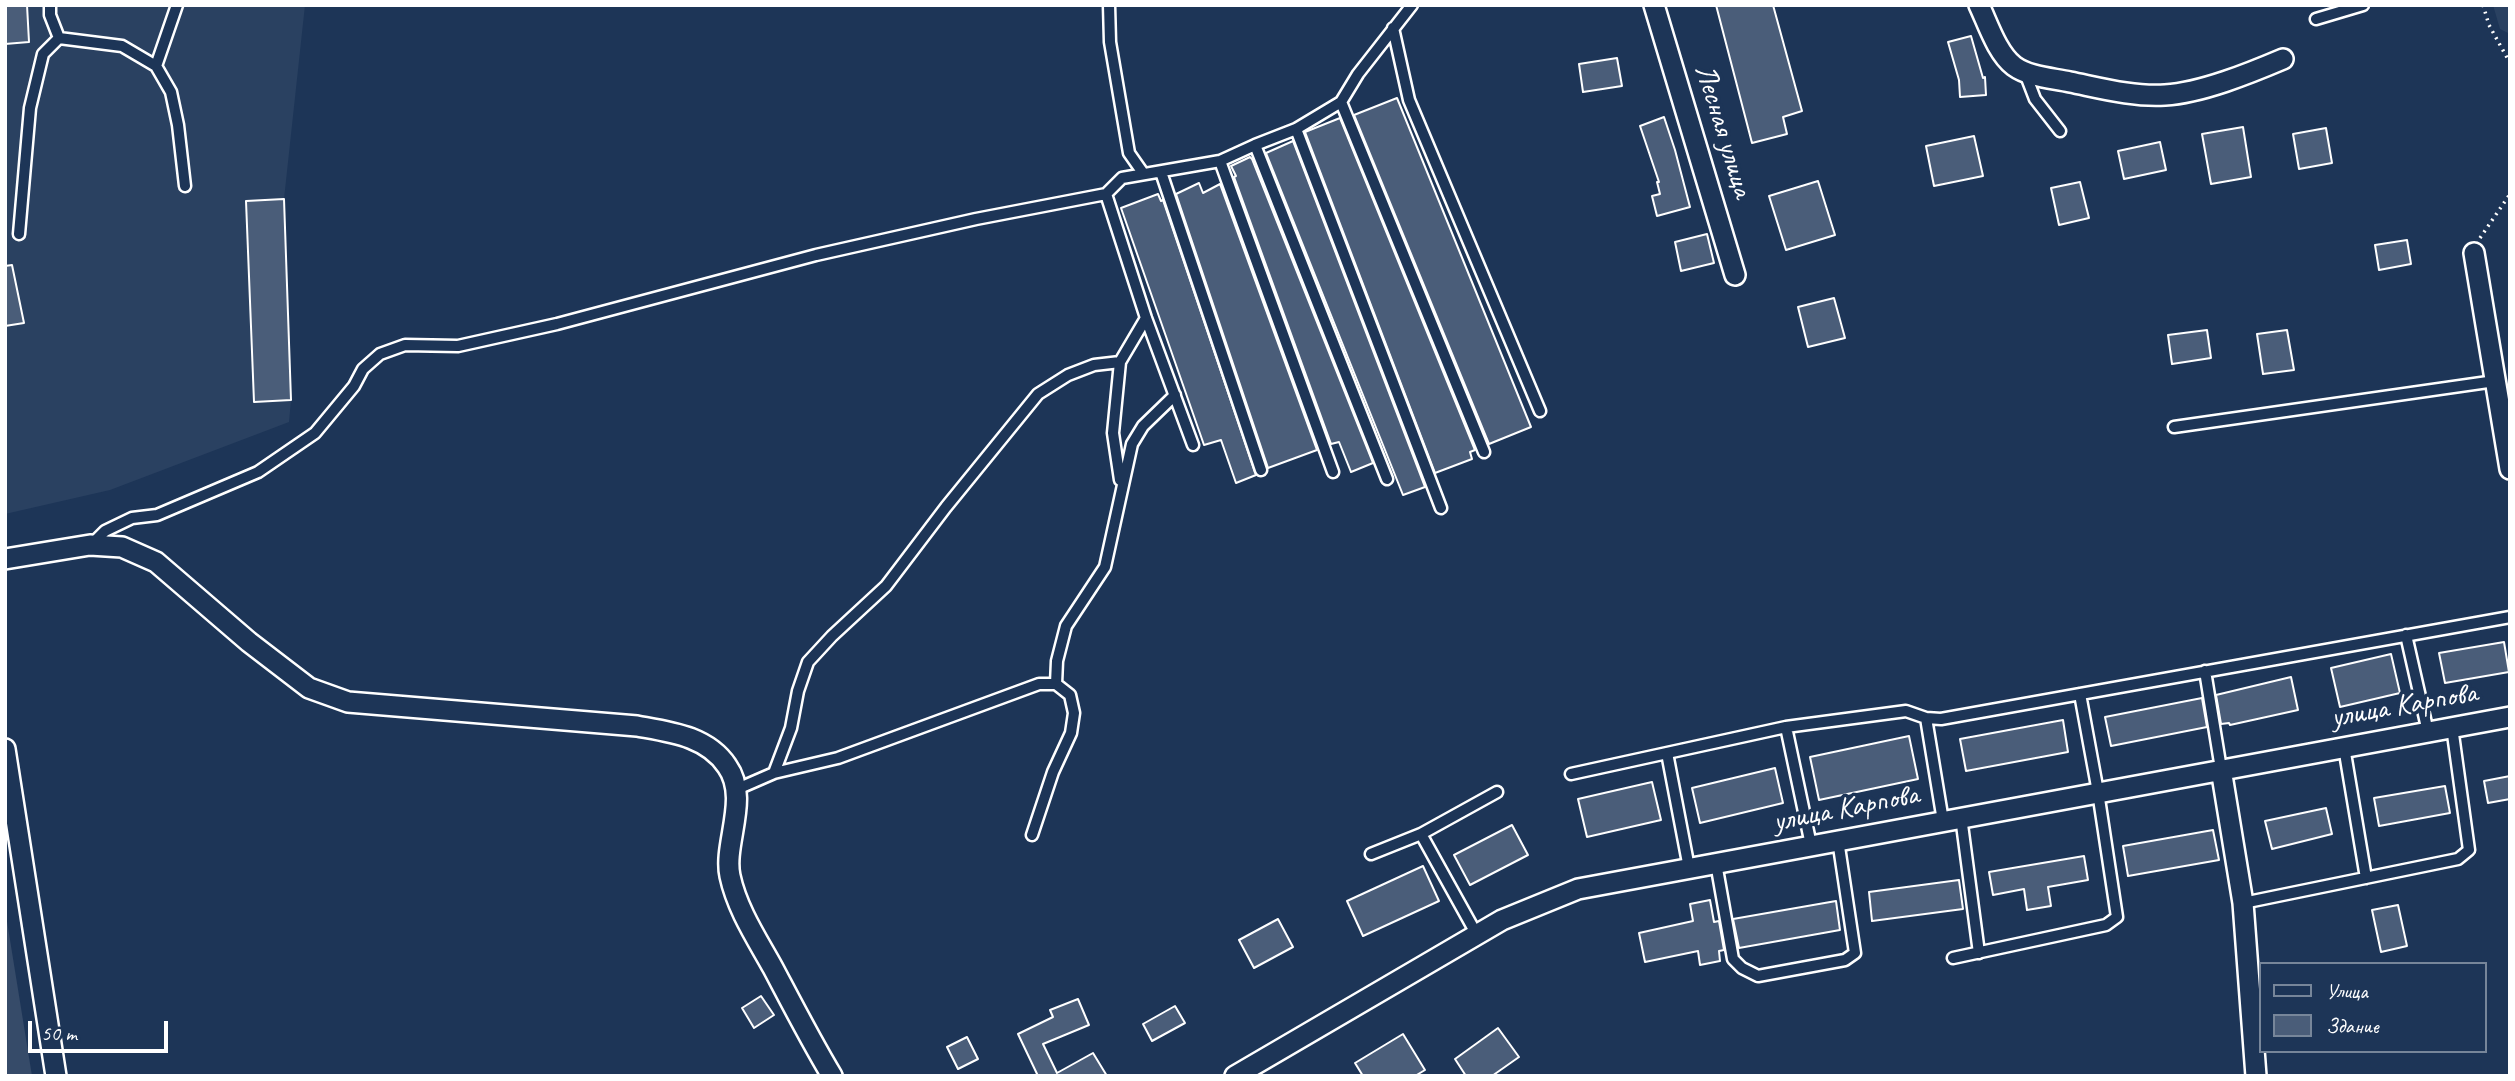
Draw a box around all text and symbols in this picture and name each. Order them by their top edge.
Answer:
street label: Лесная улица [1686,60,1760,202]
street label: улица Карпова [2328,675,2480,737]
street label: улица Карпова [1770,777,1922,841]
legend [2260,962,2487,1053]
text: Улица [2326,978,2368,1004]
scale bar [32,1007,172,1052]
text: Здание [2326,1013,2379,1039]
text: 50 m [41,1020,77,1046]

